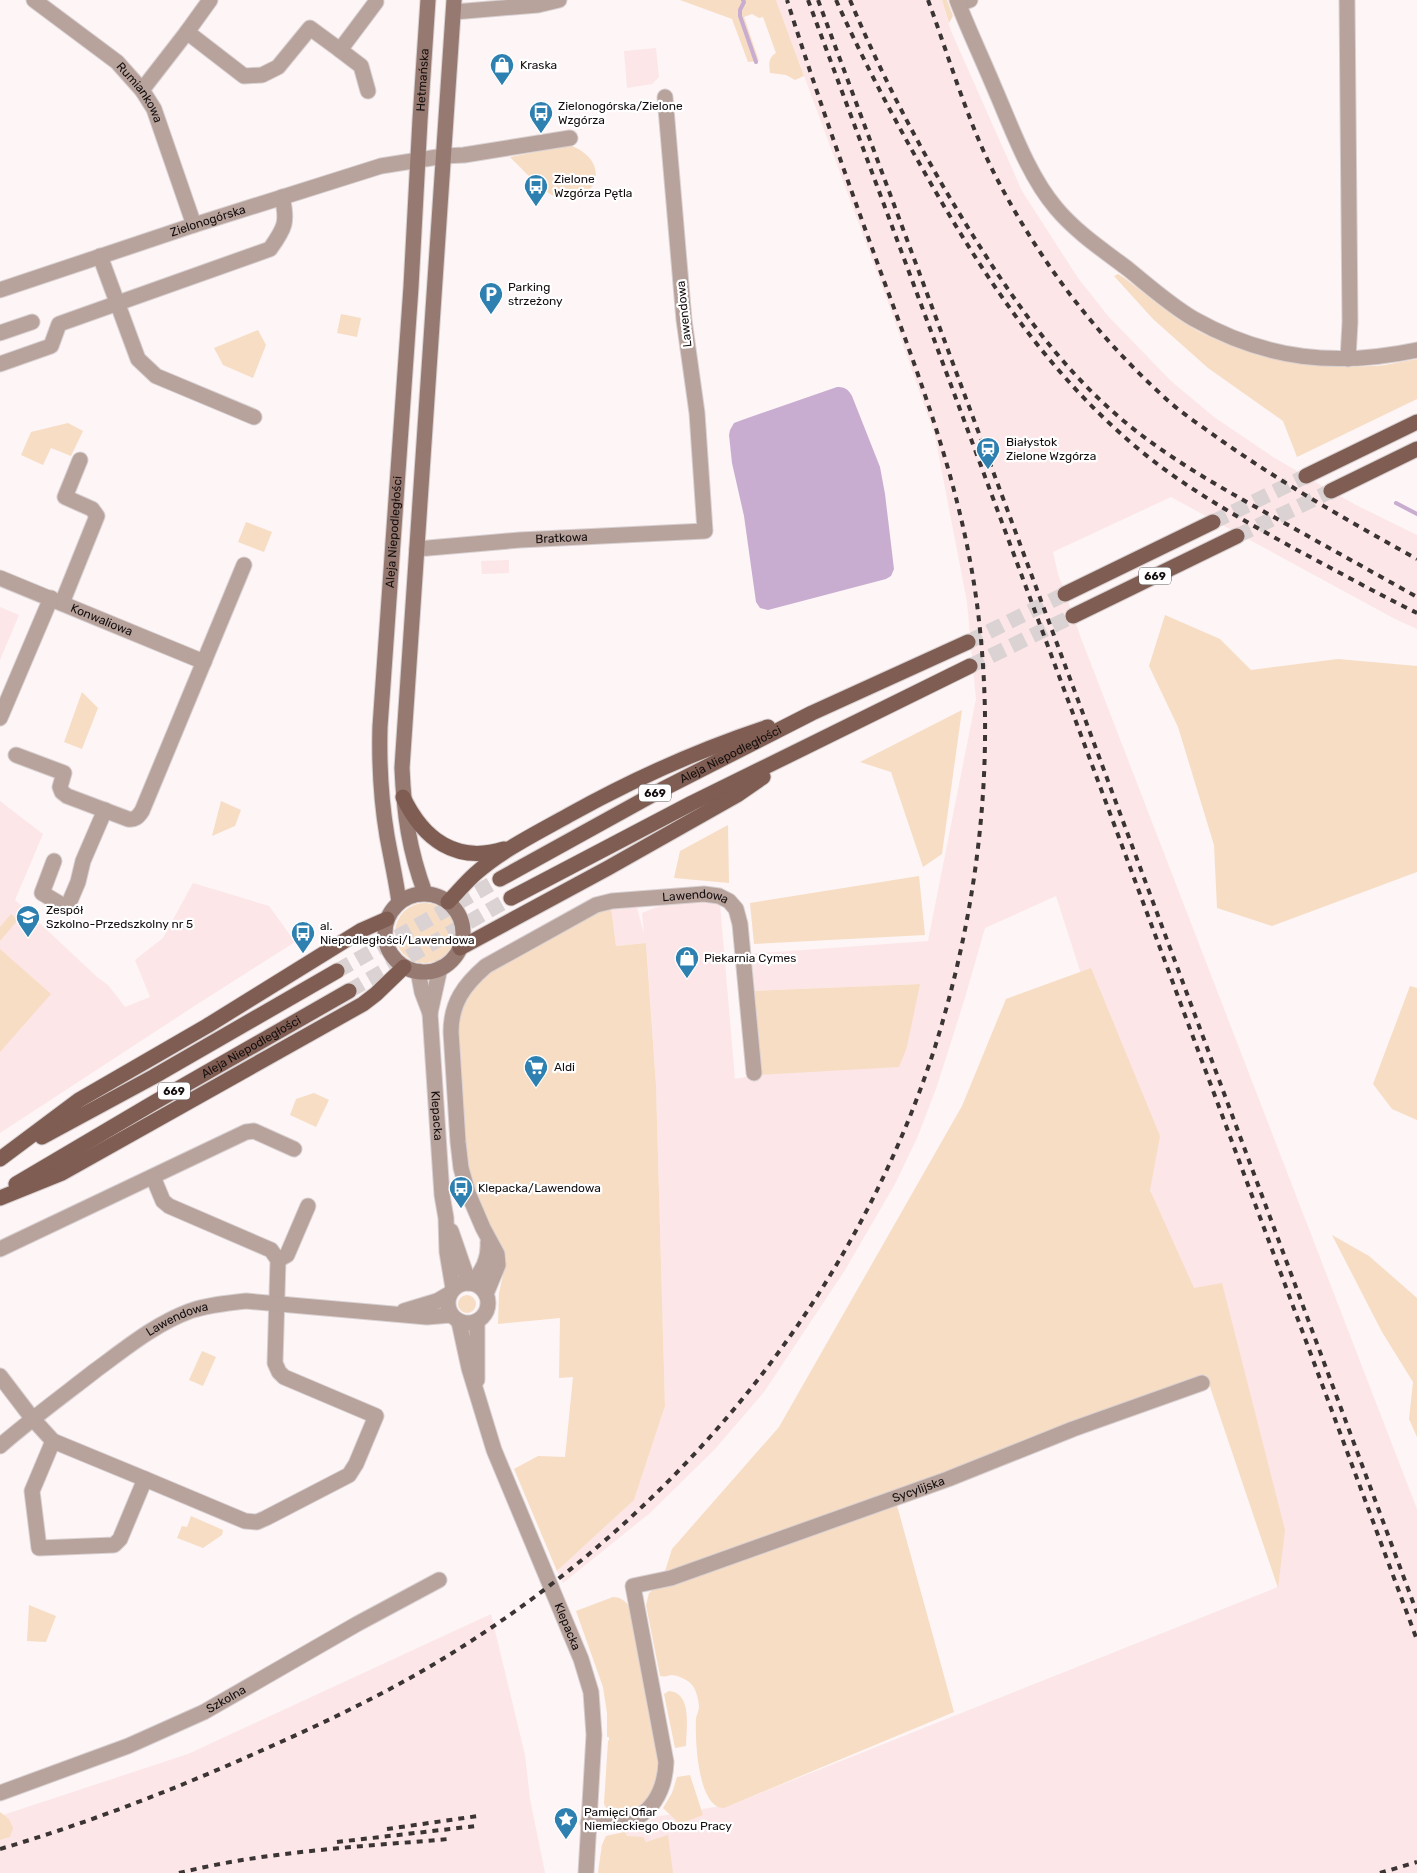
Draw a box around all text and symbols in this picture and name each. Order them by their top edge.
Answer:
street label: Hetmańska [414,48,432,112]
shop icon: Kraska [489,52,515,86]
place label: Kraska [520,58,557,72]
street label: Rumiankowa [114,59,165,125]
place label: Zielonogórska/Zielone Wzgórza [558,99,683,127]
bus stop icon: Zielonogórska/Zielone Wzgórza [528,100,554,134]
place label: Zielone Wzgórza Pętla [554,172,632,200]
bus stop icon: Zielone Wzgórza Pętla [523,173,549,207]
street label: Zielonogórska [168,202,247,239]
place label: Parking strzeżony [508,280,563,308]
street label: Lawendowa [674,280,694,348]
parking icon: Parking strzeżony [478,281,504,315]
place label: Białystok Zielone Wzgórza [1006,435,1096,463]
station icon: Białystok Zielone Wzgórza [975,436,1001,470]
street label: Aleja Niepodległości [383,475,405,588]
street label: Bratkowa [535,530,588,546]
road number: 669 [1139,568,1171,584]
street label: Konwaliowa [69,601,135,639]
street label: Aleja Niepodległości [677,723,784,786]
road number: 669 [639,784,671,801]
street label: Lawendowa [662,887,731,907]
place label: Zespół Szkolno-Przedszkolny nr 5 [46,903,193,931]
school or university icon: Zespół Szkolno-Przedszkolny nr 5 [15,904,41,938]
place label: al. Niepodległości/Lawendowa [320,919,475,947]
bus stop icon: al. Niepodległości/Lawendowa [290,920,316,954]
shop icon: Piekarnia Cymes [674,945,700,979]
place label: Piekarnia Cymes [704,951,796,965]
street label: Aleja Niepodległości [199,1013,303,1081]
supermarket icon: Aldi [523,1054,549,1088]
place label: Aldi [554,1060,575,1074]
road number: 669 [158,1082,190,1100]
street label: Klepacka [428,1090,445,1141]
bus stop icon: Klepacka/Lawendowa [448,1175,474,1209]
place label: Klepacka/Lawendowa [478,1181,601,1195]
street label: Lawendowa [143,1299,209,1339]
street label: Sycylijska [890,1474,947,1505]
street label: Klepacka [551,1601,584,1652]
street label: Szkolna [204,1683,248,1716]
place label: Pamięci Ofiar Niemieckiego Obozu Pracy [584,1805,732,1833]
place icon: Pamięci Ofiar Niemieckiego Obozu Pracy [553,1806,579,1840]

